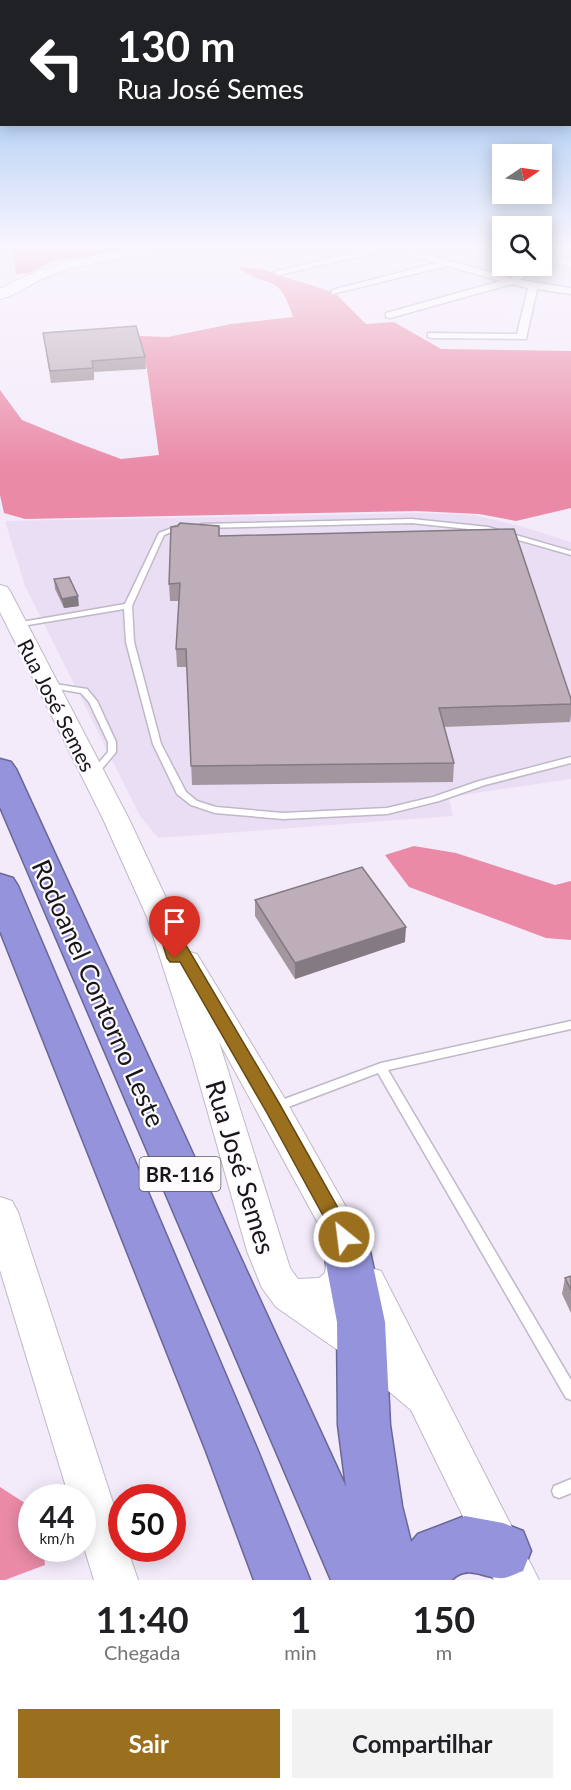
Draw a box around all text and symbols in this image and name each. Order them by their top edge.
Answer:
text: 130 m [117,21,235,71]
icon: left [18,24,96,102]
text: Rua José Semes [117,72,304,105]
north arrow [492,144,552,204]
map controls [492,144,552,276]
button: search [492,216,552,276]
street label: Rua José Semes [13,635,101,775]
street label: Rodoanel Contorno Leste [26,854,172,1132]
pin [149,896,200,958]
icon: arrive [158,905,191,938]
street label: Rua José Semes [199,1076,283,1258]
road number: BR-116 [140,1157,220,1191]
position arrow [312,1205,376,1269]
speed limit sign: 50 [108,1484,186,1562]
text: 44 [40,1498,74,1534]
text: km/h [39,1529,75,1547]
text: 11:40 [96,1597,189,1641]
text: 1 [290,1597,311,1641]
text: 150 [413,1597,475,1641]
text: Chegada [104,1640,180,1664]
text: min [284,1640,317,1664]
text: m [436,1640,452,1664]
button: Sair [18,1709,280,1778]
button: Compartilhar [292,1709,553,1778]

